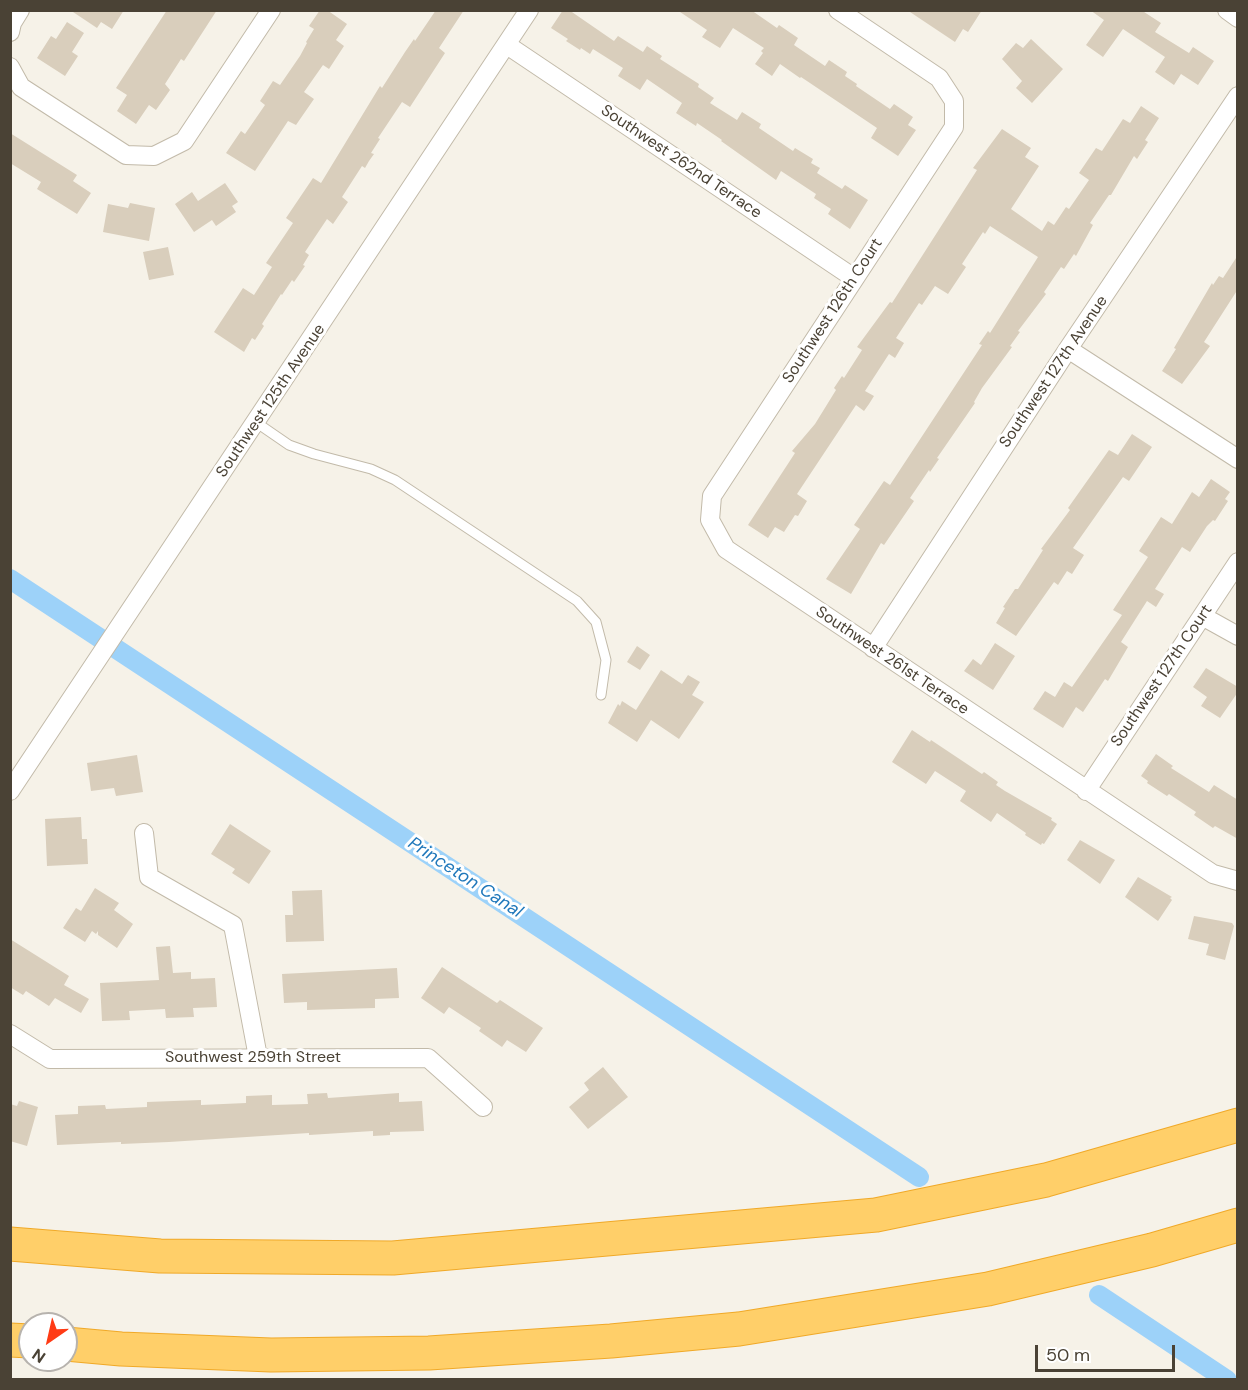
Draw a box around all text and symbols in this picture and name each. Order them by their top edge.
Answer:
street label: Southwest 262nd Terrace [597,101,765,223]
street label: Southwest 126th Court [779,235,887,387]
street label: Southwest 127th Avenue [996,292,1112,452]
street label: Southwest 125th Avenue [213,321,329,481]
street label: Southwest 127th Court [1107,601,1217,751]
street label: Southwest 261st Terrace [812,603,972,719]
water label: Princeton Canal [404,833,526,923]
street label: Southwest 259th Street [165,1048,341,1068]
north arrow [18,1312,78,1372]
scale bar [1038,1333,1178,1371]
text: 50 m [1046,1343,1090,1367]
text: N [28,1344,49,1368]

